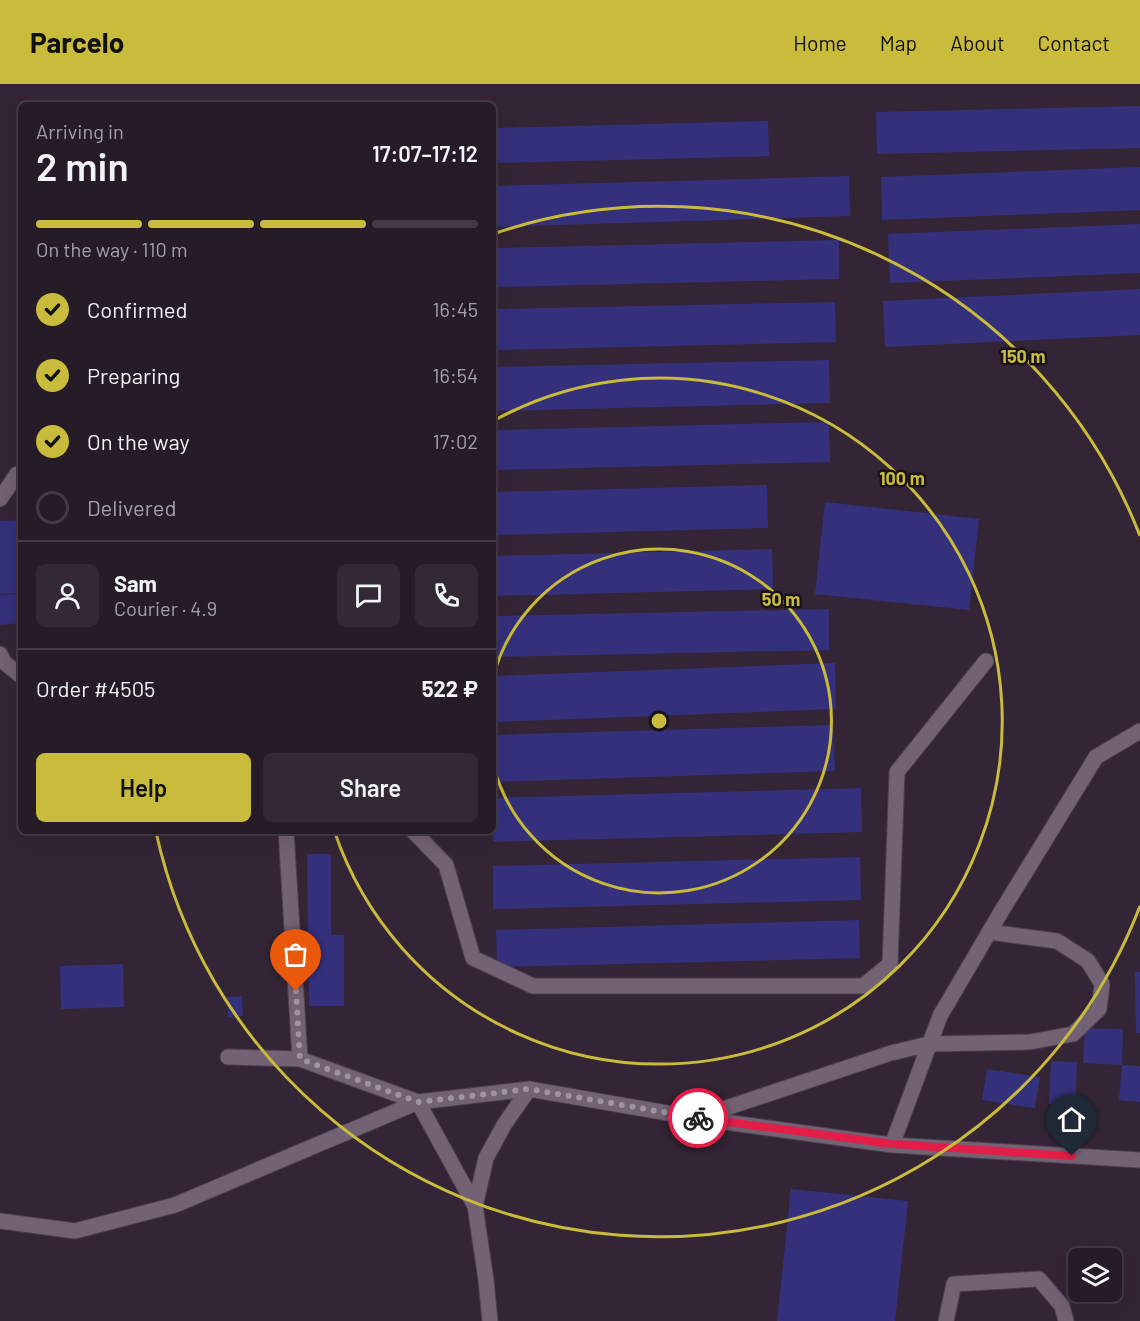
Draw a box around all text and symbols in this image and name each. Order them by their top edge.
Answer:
text: Parcelo [30,25,124,59]
text: Home [793,30,847,55]
text: Map [880,30,917,55]
text: About [950,30,1005,55]
text: Contact [1038,30,1110,55]
text: Arriving in [36,119,124,143]
text: 17:07–17:12 [372,140,478,166]
text: 2 min [36,142,129,189]
text: On the way · 110 m [36,237,187,261]
icon: check [36,293,69,326]
text: Confirmed [87,296,187,322]
text: 16:45 [433,297,478,321]
text: 150 m [1001,345,1045,367]
icon: check [36,359,69,392]
text: Preparing [87,362,180,388]
text: 16:54 [433,363,478,387]
icon: check [36,425,69,458]
text: On the way [87,428,190,454]
text: 17:02 [433,429,478,453]
text: 100 m [879,467,925,489]
text: Delivered [87,494,176,520]
button: person [36,564,99,627]
button: chat [337,564,400,627]
button: phone [415,564,478,627]
text: Sam [114,570,157,596]
text: 50 m [762,588,800,610]
text: Courier · 4.9 [114,596,217,620]
text: Order #4505 [36,675,155,701]
text: 522 ₽ [422,675,478,701]
centre of rings [649,711,669,731]
button: Help [36,753,251,822]
button: Share [263,753,478,822]
pin [270,929,321,991]
icon: bag [279,938,312,971]
courier [668,1088,728,1148]
pin [1046,1094,1097,1156]
icon: bike [682,1102,715,1135]
icon: home [1055,1103,1088,1136]
map controls [1068,1248,1122,1302]
button: layers [1068,1248,1122,1302]

